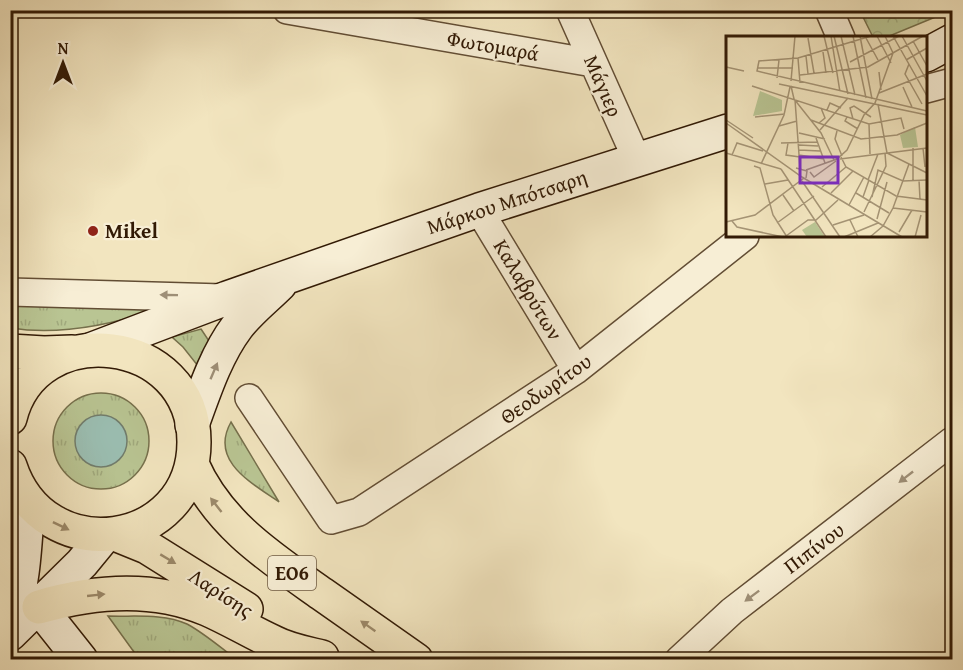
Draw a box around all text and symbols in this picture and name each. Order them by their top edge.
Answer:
street label: Φωτομαρά [445,22,542,69]
north arrow [33,33,93,93]
text: N [58,36,69,60]
inset map [726,36,927,237]
street label: Μάγιερ [576,50,631,122]
street label: Μάρκου Μπότσαρη [423,161,591,242]
place label: Mikel [105,215,158,246]
marker: Mikel [86,224,100,238]
street label: Καλαβρύτων [486,233,571,346]
one-way arrow [160,291,179,300]
street label: Θεοδωρίτου [494,346,598,432]
one-way arrow [209,362,218,379]
one-way arrow [899,471,914,483]
one-way arrow [210,497,222,513]
street label: Πιπίνου [777,514,851,581]
one-way arrow [53,522,70,531]
one-way arrow [160,554,177,564]
road number: ΕΟ6 [268,556,316,590]
street label: Λαρίσης [183,560,260,625]
one-way arrow [87,590,106,599]
one-way arrow [744,590,760,602]
one-way arrow [360,621,376,632]

